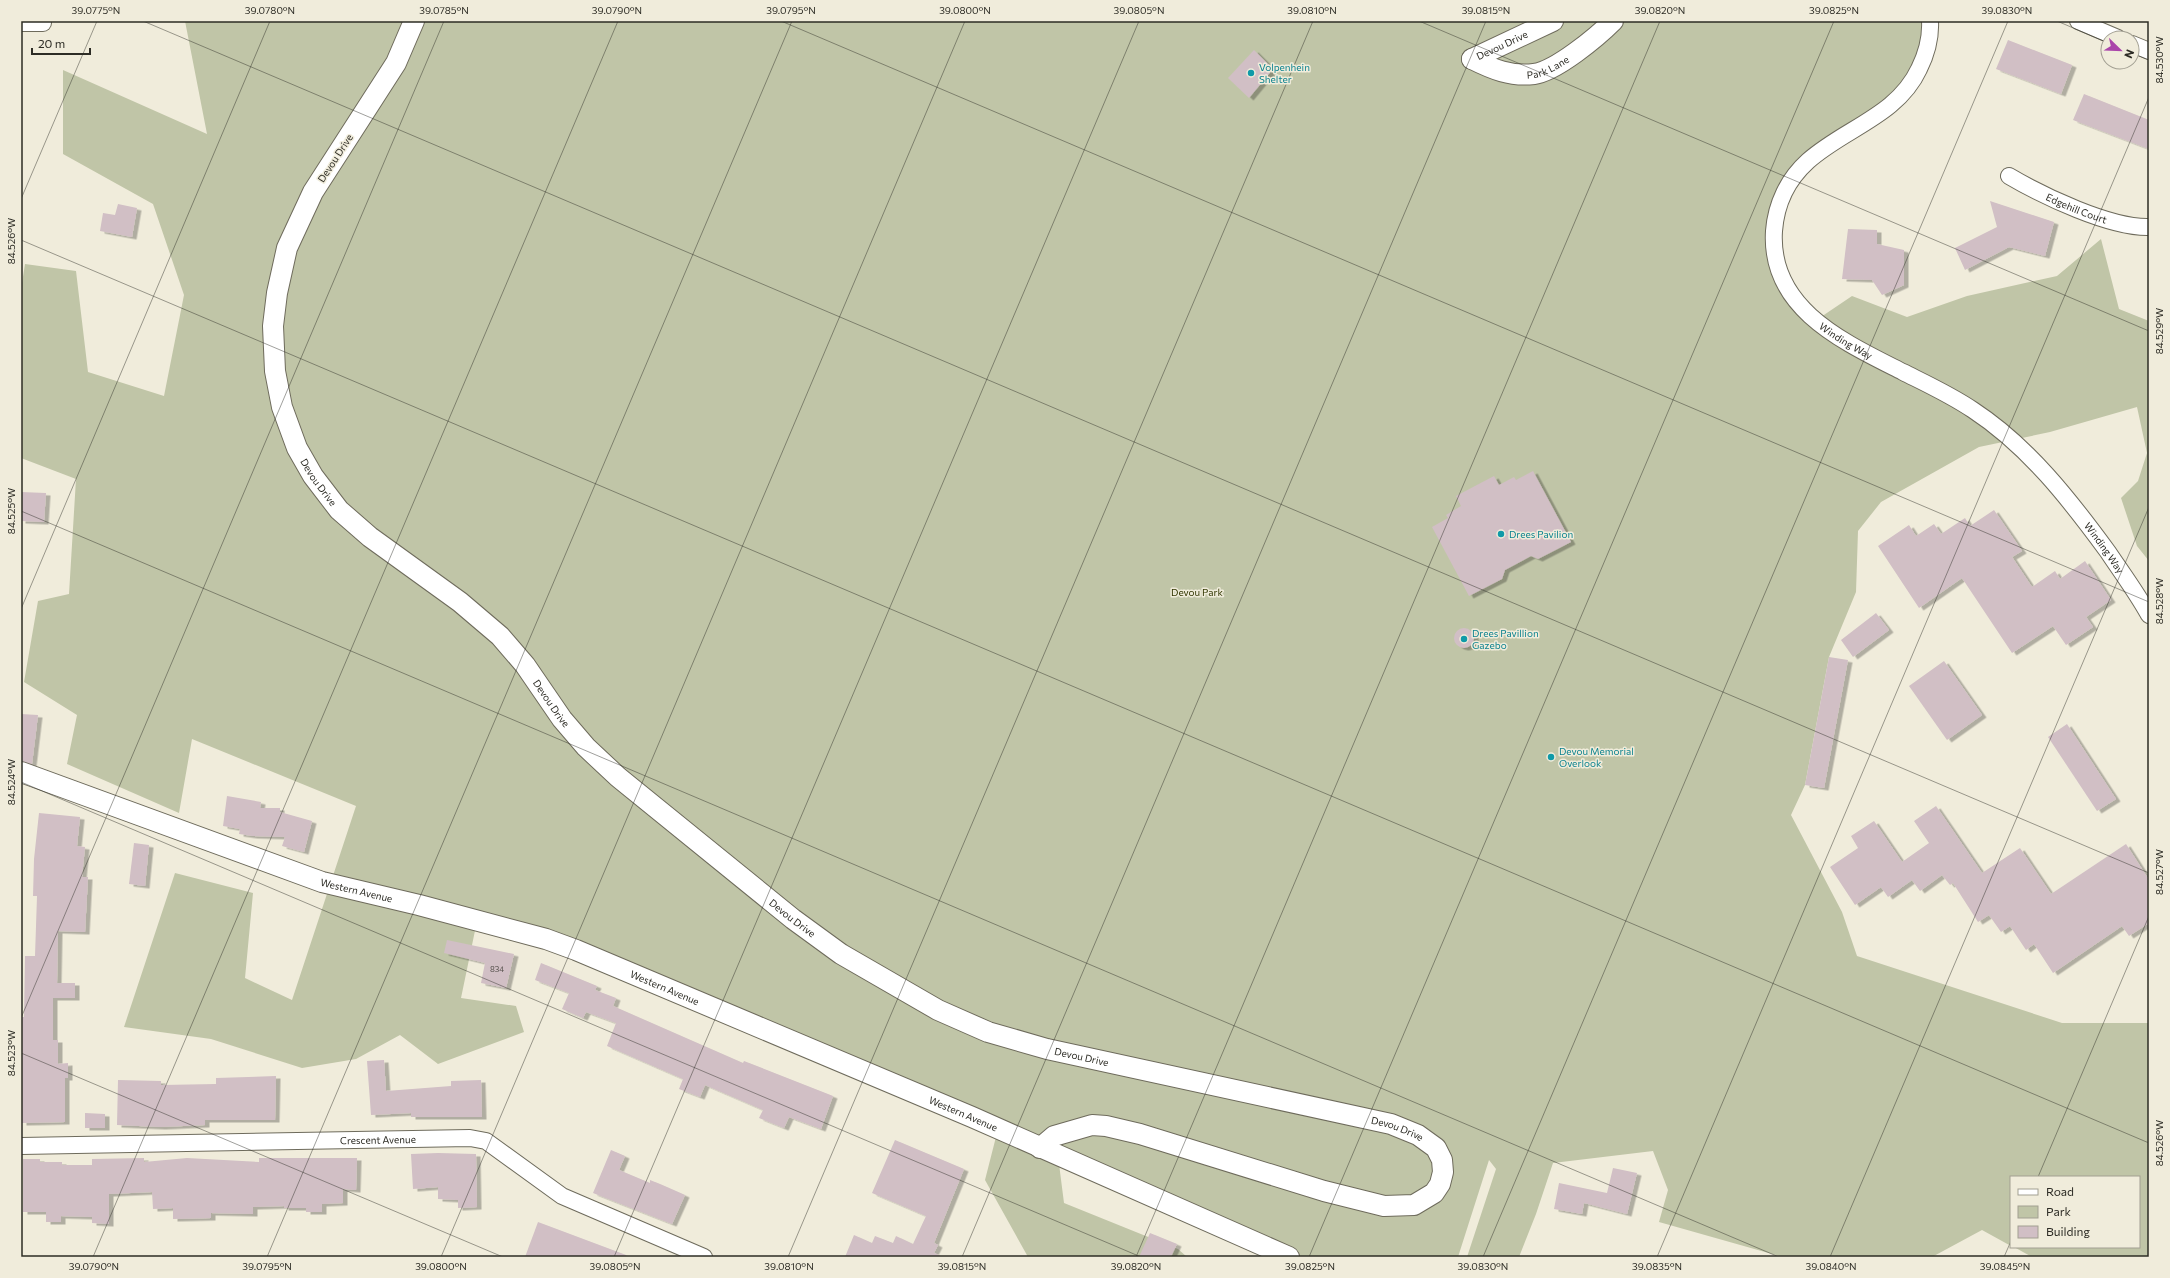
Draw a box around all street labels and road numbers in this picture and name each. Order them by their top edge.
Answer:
street label: Devou Drive [1474,28,1529,62]
street label: Park Lane [1526,53,1571,81]
street label: Devou Drive [315,132,355,184]
street label: Edgehill Court [2044,191,2108,226]
street label: Winding Way [1817,320,1875,361]
street label: Devou Drive [298,456,340,508]
street label: Winding Way [2082,520,2127,575]
street label: Devou Drive [531,677,572,729]
street label: Western Avenue [319,876,394,905]
street label: Devou Drive [767,896,818,939]
street label: Western Avenue [629,968,701,1007]
street label: Devou Drive [1053,1045,1110,1068]
street label: Western Avenue [927,1094,1000,1134]
street label: Devou Drive [1370,1114,1426,1143]
street label: Crescent Avenue [340,1133,416,1146]

